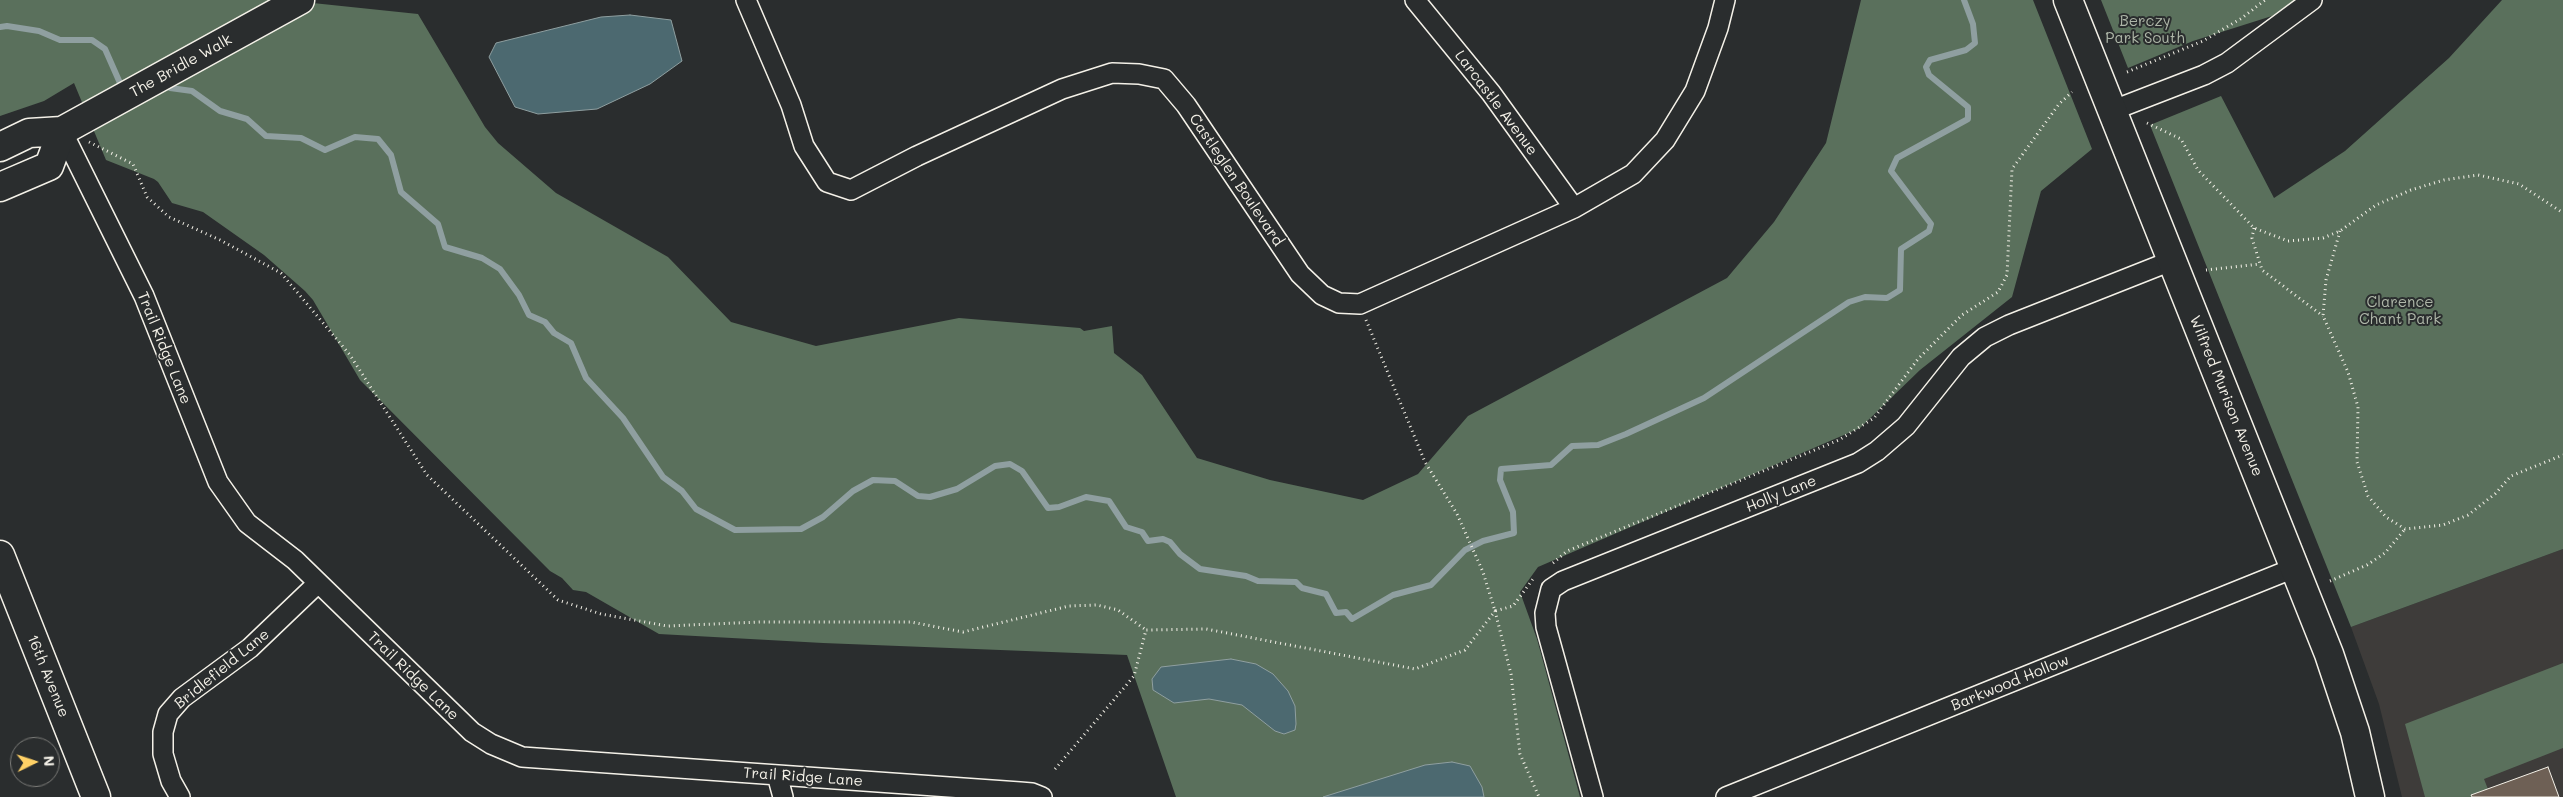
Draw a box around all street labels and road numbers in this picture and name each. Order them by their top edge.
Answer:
street label: The Bridle Walk [127,31,235,101]
street label: Larcastle Avenue [1451,47,1541,159]
street label: Castleglen Boulevard [1185,110,1287,250]
street label: Trail Ridge Lane [133,289,195,407]
street label: Wilfred Murison Avenue [2185,313,2267,479]
street label: Holly Lane [1743,472,1819,516]
street label: Bridlefield Lane [171,625,273,713]
street label: Trail Ridge Lane [364,628,462,724]
street label: 16th Avenue [23,632,73,720]
street label: Barkwood Hollow [1948,651,2072,715]
street label: Trail Ridge Lane [743,764,863,790]

